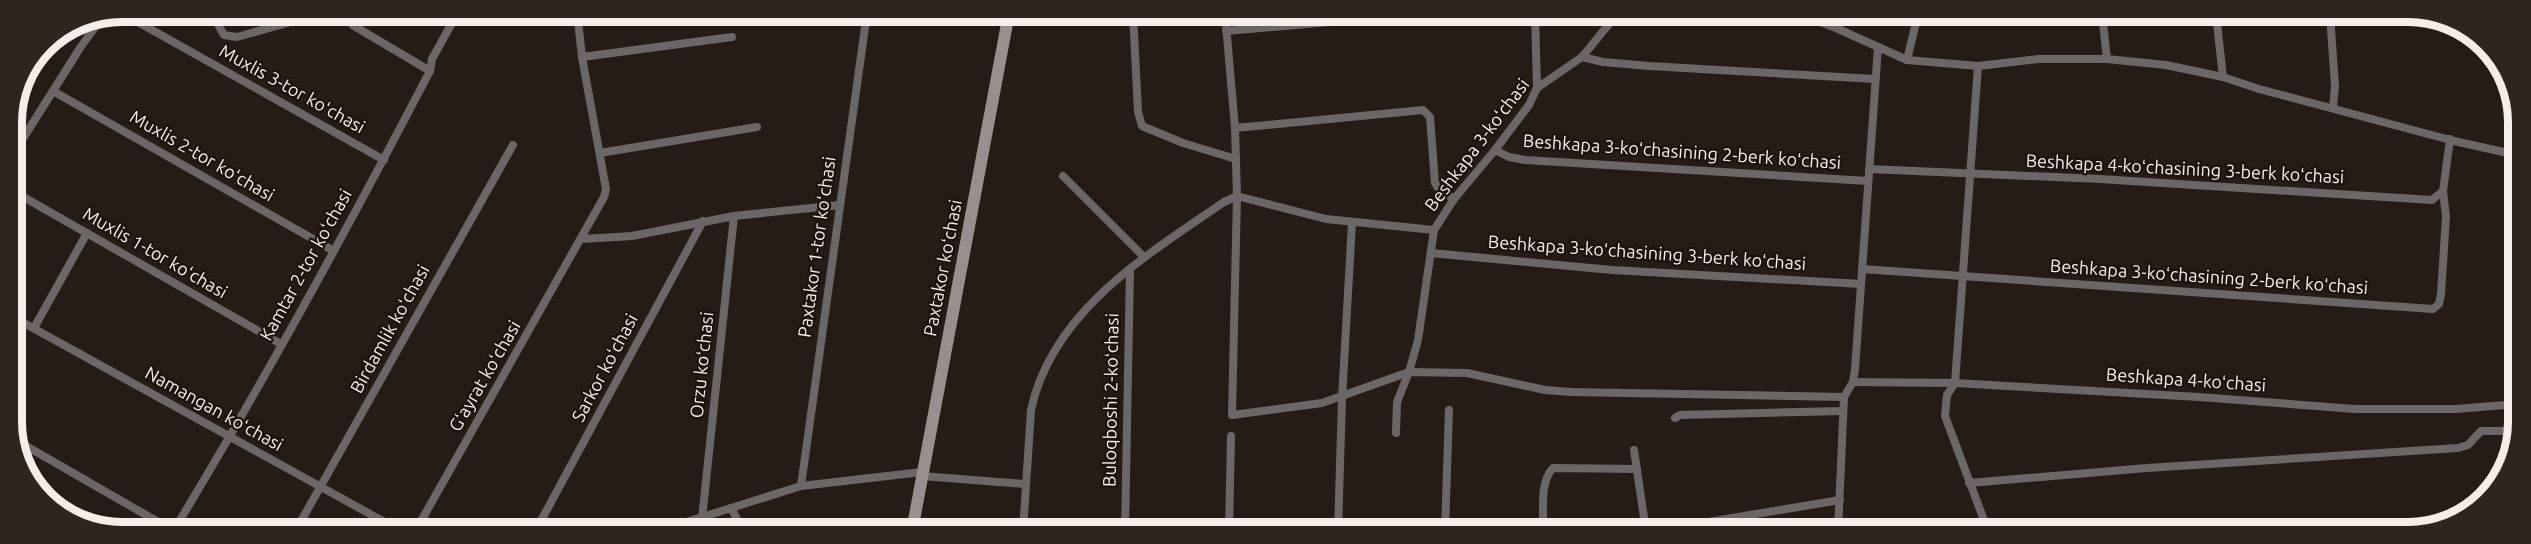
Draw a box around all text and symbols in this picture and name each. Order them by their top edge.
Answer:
street label: Muxlis 3-tor koʻchasi [216,40,369,136]
street label: Beshkapa 3-koʻchasi [1420,74,1532,214]
street label: Muxlis 2-tor koʻchasi [127,106,278,205]
street label: Beshkapa 3-koʻchasining 2-berk koʻchasi [1522,130,1842,172]
street label: Beshkapa 4-koʻchasining 3-berk koʻchasi [2025,150,2345,186]
street label: Paxtakor 1-tor koʻchasi [793,155,839,339]
street label: Kamtar 2-tor koʻchasi [255,185,355,344]
street label: Paxtakor koʻchasi [919,198,965,338]
street label: Muxlis 1-tor koʻchasi [80,203,231,302]
street label: Beshkapa 3-koʻchasining 3-berk koʻchasi [1487,231,1807,273]
street label: Beshkapa 3-koʻchasining 2-berk koʻchasi [2049,255,2369,297]
street label: Birdamlik koʻchasi [346,261,433,396]
street label: Sarkor koʻchasi [567,310,641,425]
street label: Orzu koʻchasi [685,311,717,419]
street label: Buloqboshi 2-koʻchasi [1098,313,1122,487]
street label: Gʻayrat koʻchasi [444,317,524,434]
street label: Namangan koʻchasi [142,362,287,454]
street label: Beshkapa 4-koʻchasi [2105,363,2267,395]

